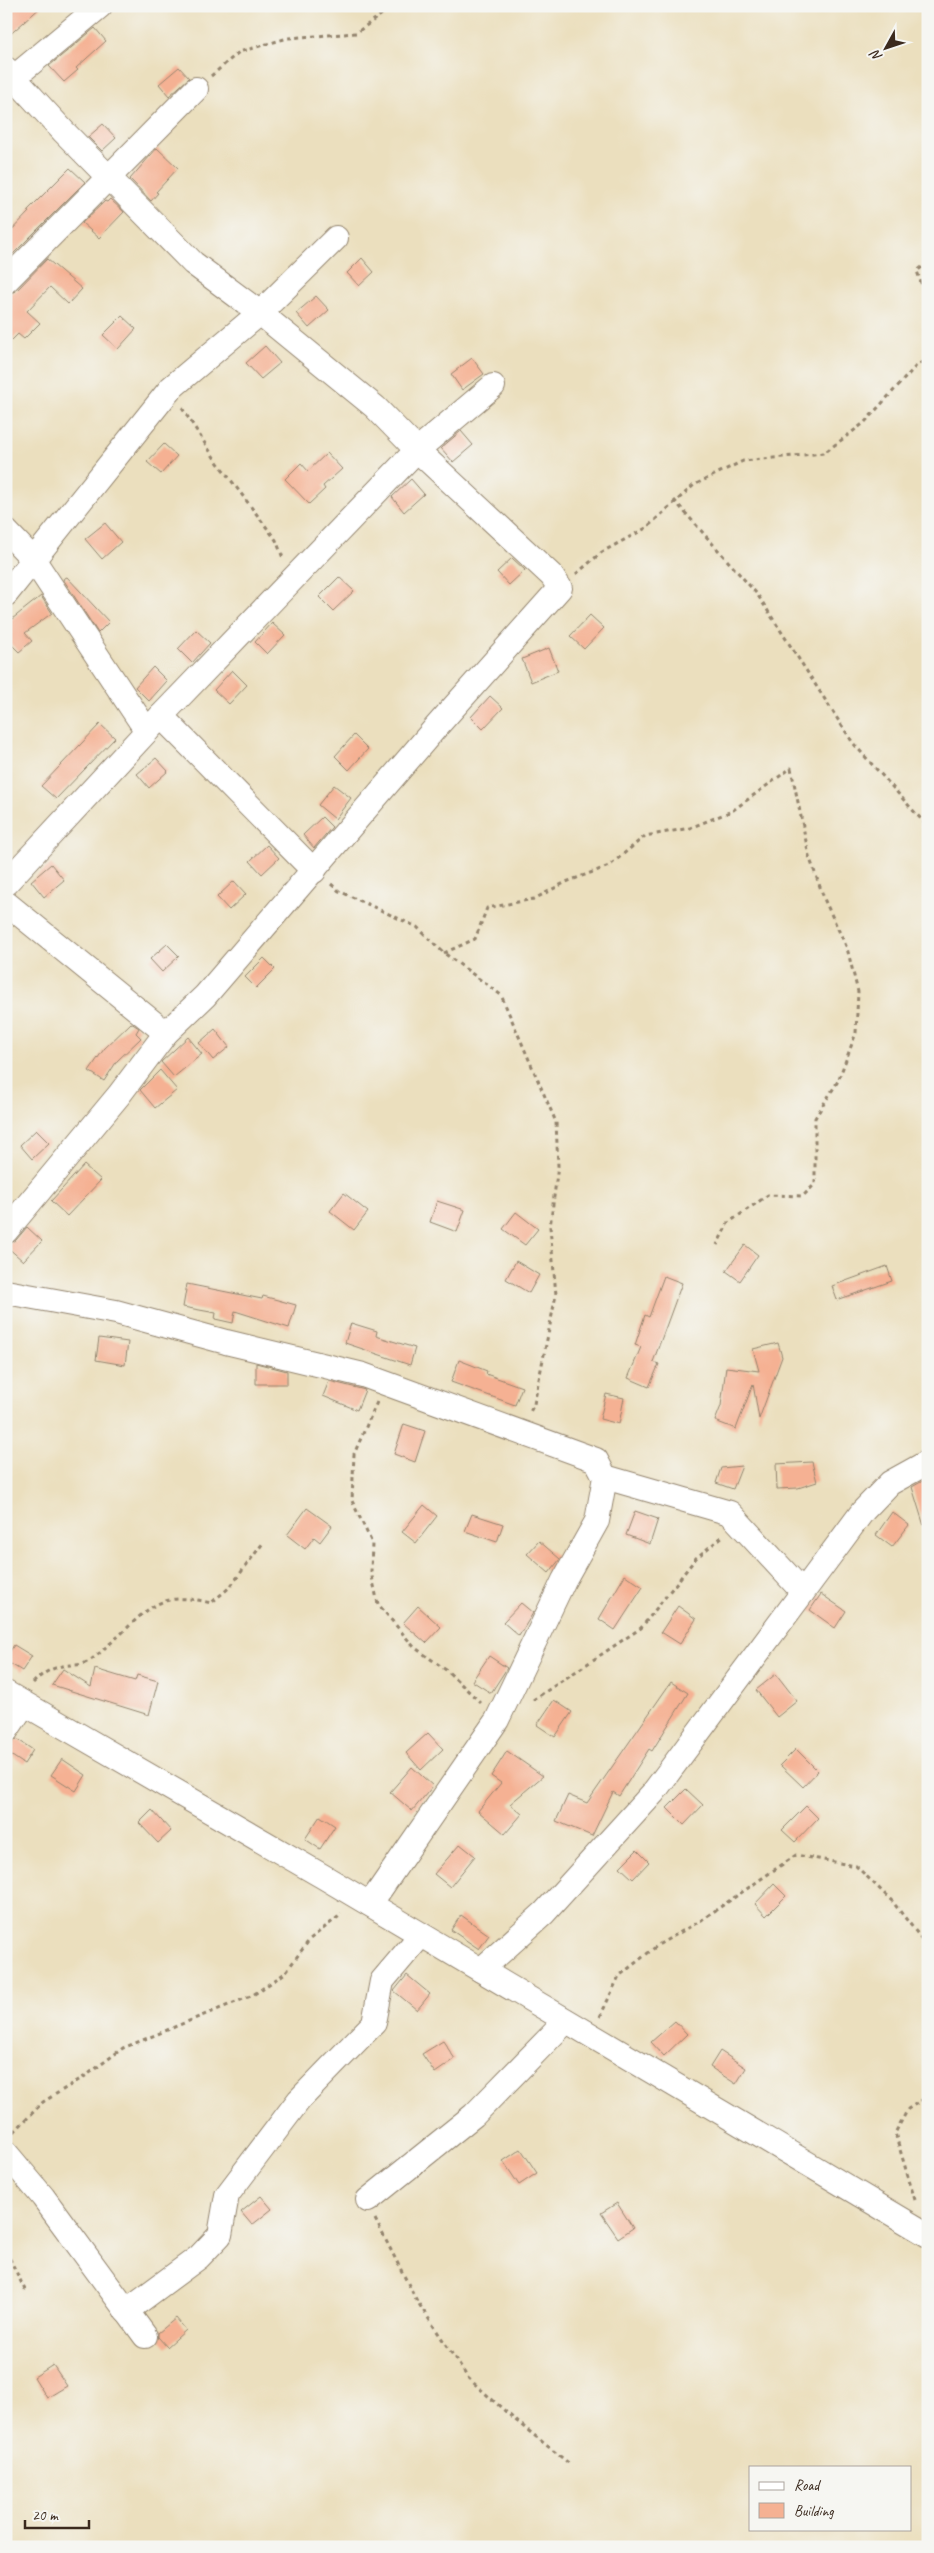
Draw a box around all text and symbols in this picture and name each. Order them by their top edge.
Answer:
north arrow [862,22,912,72]
text: N [866,45,886,65]
legend [749,2466,912,2530]
text: Road [794,2476,821,2495]
scale bar [25,2498,89,2530]
text: Building [794,2502,834,2521]
text: 20 m [32,2506,59,2525]

